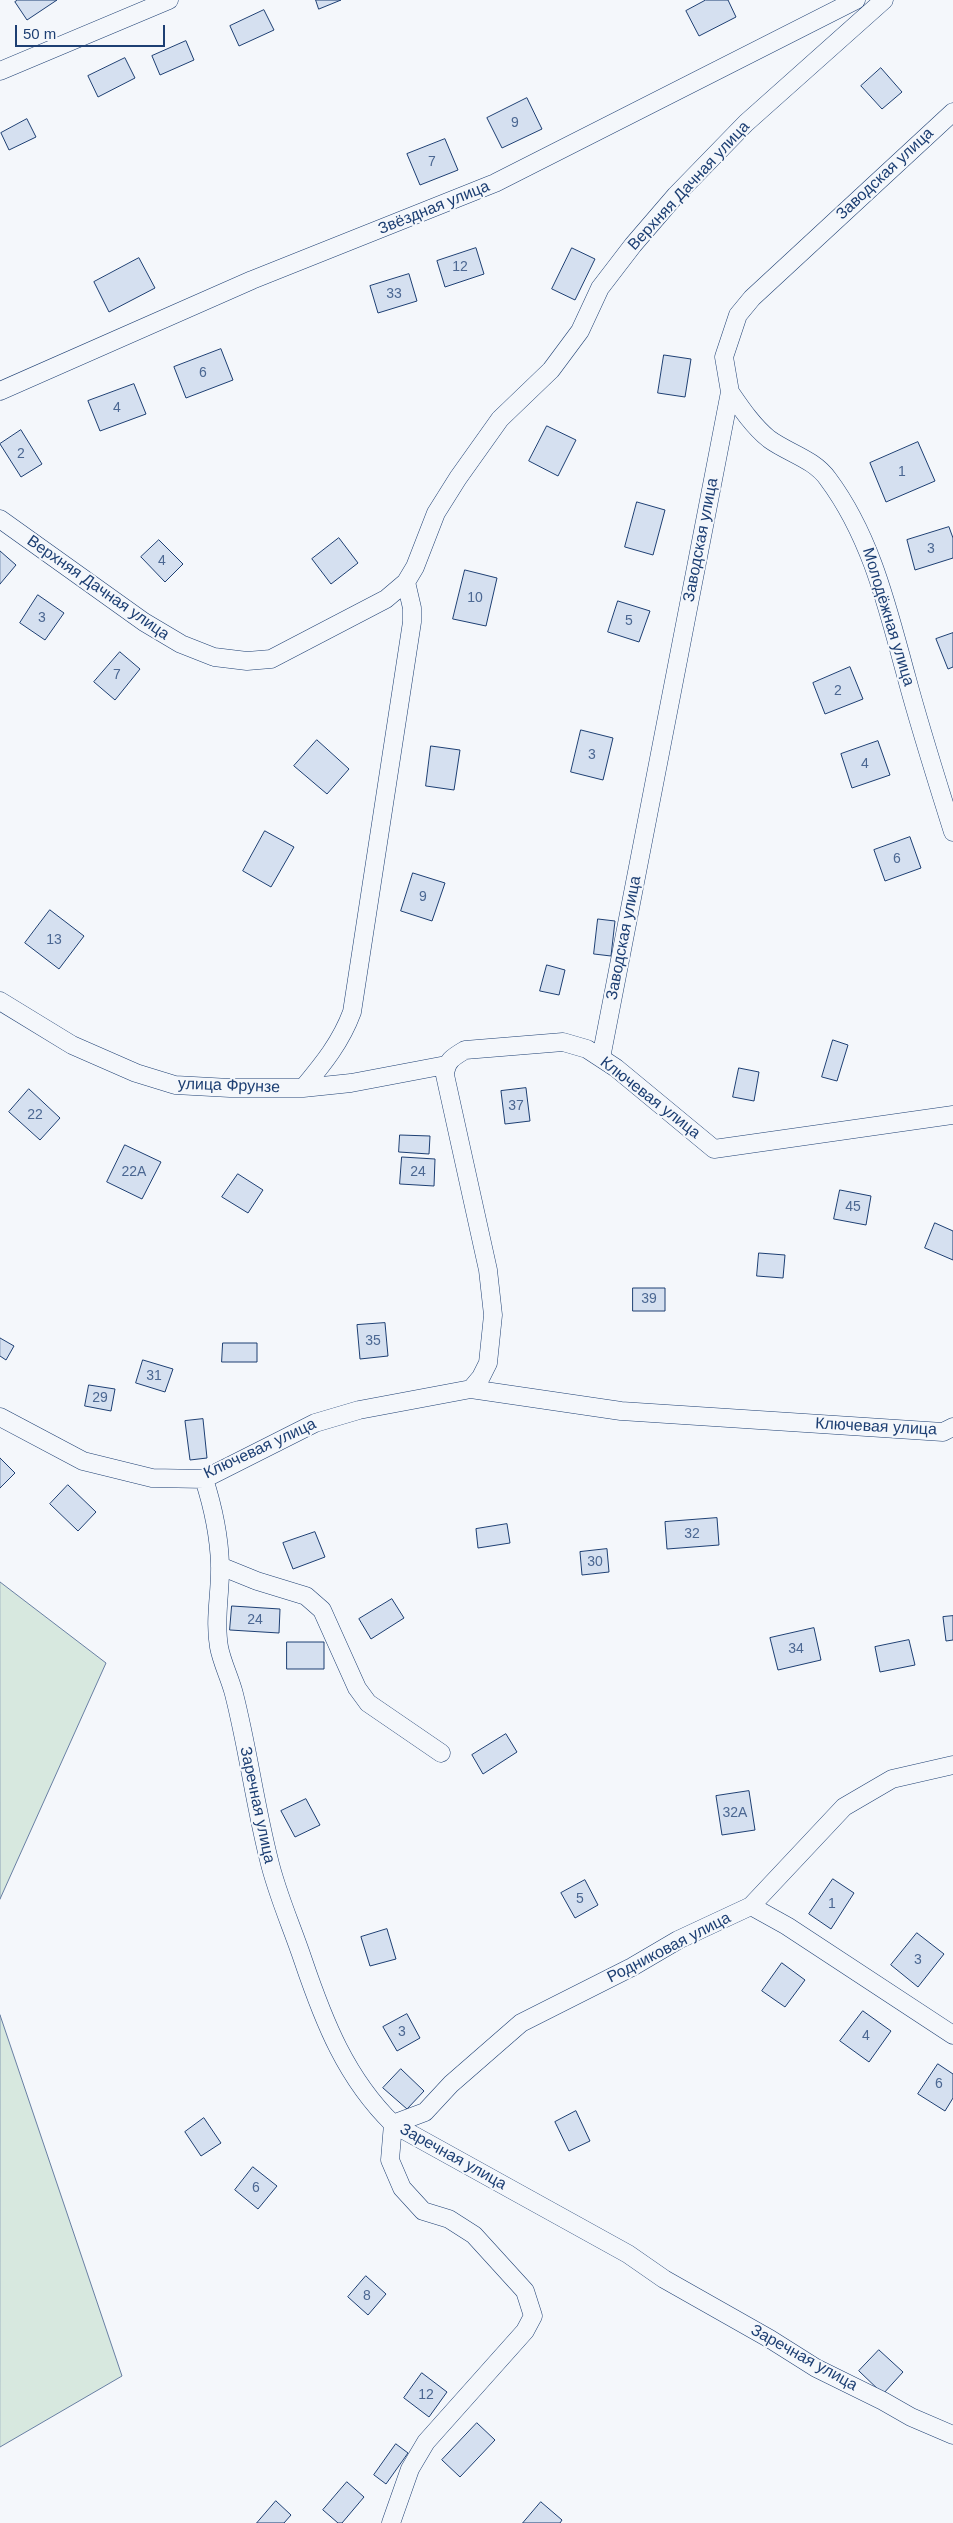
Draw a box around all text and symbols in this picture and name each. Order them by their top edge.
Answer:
scale bar [18,15,168,47]
text: 50 m [23,25,56,42]
house number: 9 [511,115,519,131]
street label: Верхняя Дачная улица [624,117,754,255]
street label: Заводская улица [832,124,938,224]
house number: 7 [428,154,436,170]
street label: Звёздная улица [376,177,492,239]
house number: 12 [452,259,468,275]
house number: 33 [386,286,402,302]
house number: 6 [199,365,207,381]
house number: 4 [113,400,121,416]
house number: 2 [17,446,25,462]
house number: 1 [898,464,906,480]
street label: Заводская улица [680,476,722,604]
street label: Верхняя Дачная улица [23,532,173,644]
house number: 3 [927,541,935,557]
street label: Молодёжная улица [858,545,918,689]
house number: 4 [158,553,166,569]
house number: 10 [467,590,483,606]
house number: 3 [38,610,46,626]
house number: 5 [625,613,633,629]
house number: 7 [113,667,121,683]
house number: 2 [834,683,842,699]
house number: 3 [588,747,596,763]
house number: 4 [861,756,869,772]
house number: 6 [893,851,901,867]
street label: Заводская улица [603,874,645,1002]
house number: 9 [419,889,427,905]
house number: 13 [46,932,62,948]
street label: Ключевая улица [596,1053,704,1143]
street label: улица Фрунзе [178,1075,280,1097]
house number: 37 [508,1098,524,1114]
house number: 22 [27,1107,43,1123]
house number: 22А [122,1164,146,1180]
house number: 24 [410,1164,426,1180]
house number: 45 [845,1199,861,1215]
house number: 39 [641,1291,657,1307]
house number: 35 [365,1333,381,1349]
house number: 31 [146,1368,162,1384]
house number: 29 [92,1390,108,1406]
street label: Ключевая улица [815,1414,937,1440]
street label: Ключевая улица [201,1415,319,1483]
house number: 32 [684,1526,700,1542]
house number: 30 [587,1554,603,1570]
house number: 24 [247,1612,263,1628]
house number: 34 [788,1641,804,1657]
street label: Заречная улица [235,1745,279,1865]
house number: 32А [723,1805,747,1821]
house number: 5 [576,1891,584,1907]
house number: 1 [828,1896,836,1912]
street label: Родниковая улица [604,1909,734,1987]
house number: 3 [914,1952,922,1968]
house number: 3 [398,2024,406,2040]
house number: 4 [862,2028,870,2044]
house number: 6 [935,2076,943,2092]
street label: Заречная улица [396,2120,510,2194]
house number: 6 [252,2180,260,2196]
house number: 8 [363,2288,371,2304]
street label: Заречная улица [747,2321,861,2395]
house number: 12 [418,2387,434,2403]

